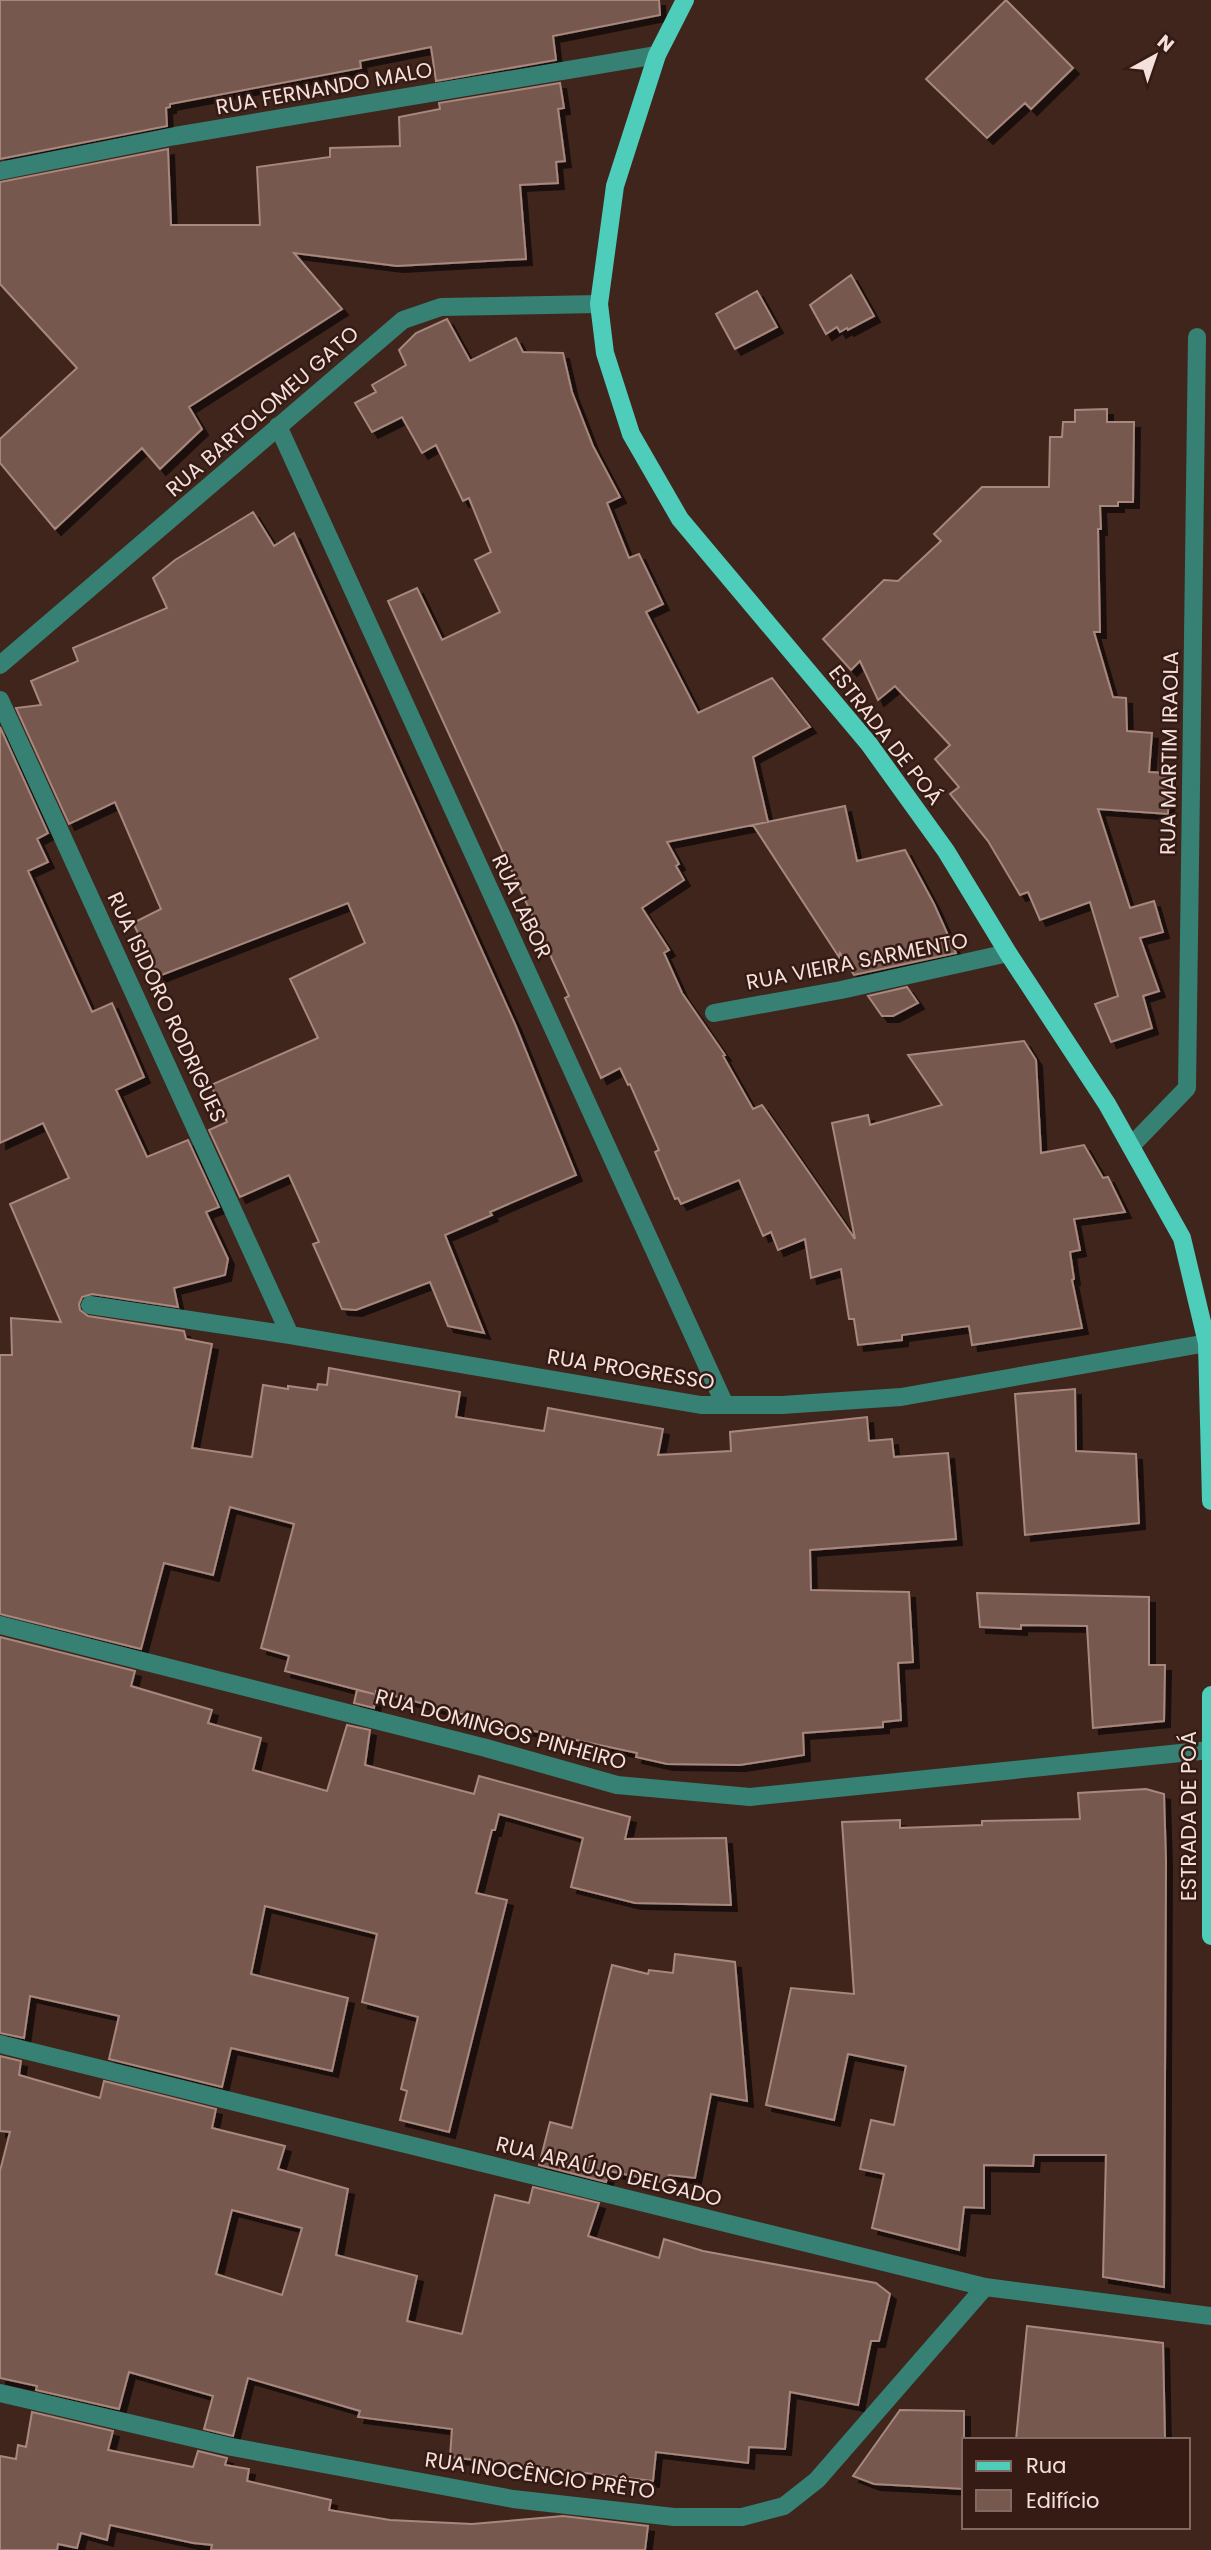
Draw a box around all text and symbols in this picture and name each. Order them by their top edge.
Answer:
north arrow [1120,21,1190,91]
text: N [1151,28,1180,58]
street label: RUA FERNANDO MALO [214,55,434,121]
street label: RUA BARTOLOMEU GATO [159,319,365,503]
street label: RUA MARTIM IRAOLA [1153,651,1185,855]
street label: ESTRADA DE POÁ [822,659,950,811]
street label: RUA LABOR [485,849,559,963]
street label: RUA ISIDORO RODRIGUES [101,887,233,1127]
street label: RUA VIEIRA SARMENTO [744,925,970,997]
street label: RUA PROGRESSO [545,1341,717,1397]
street label: RUA DOMINGOS PINHEIRO [372,1682,630,1776]
street label: ESTRADA DE POÁ [1174,1731,1203,1901]
street label: RUA ARAÚJO DELGADO [493,2129,725,2213]
legend [962,2438,1190,2529]
street label: RUA INOCÊNCIO PRÊTO [423,2445,657,2505]
text: Rua [1026,2451,1066,2480]
text: Edifício [1026,2486,1100,2515]

